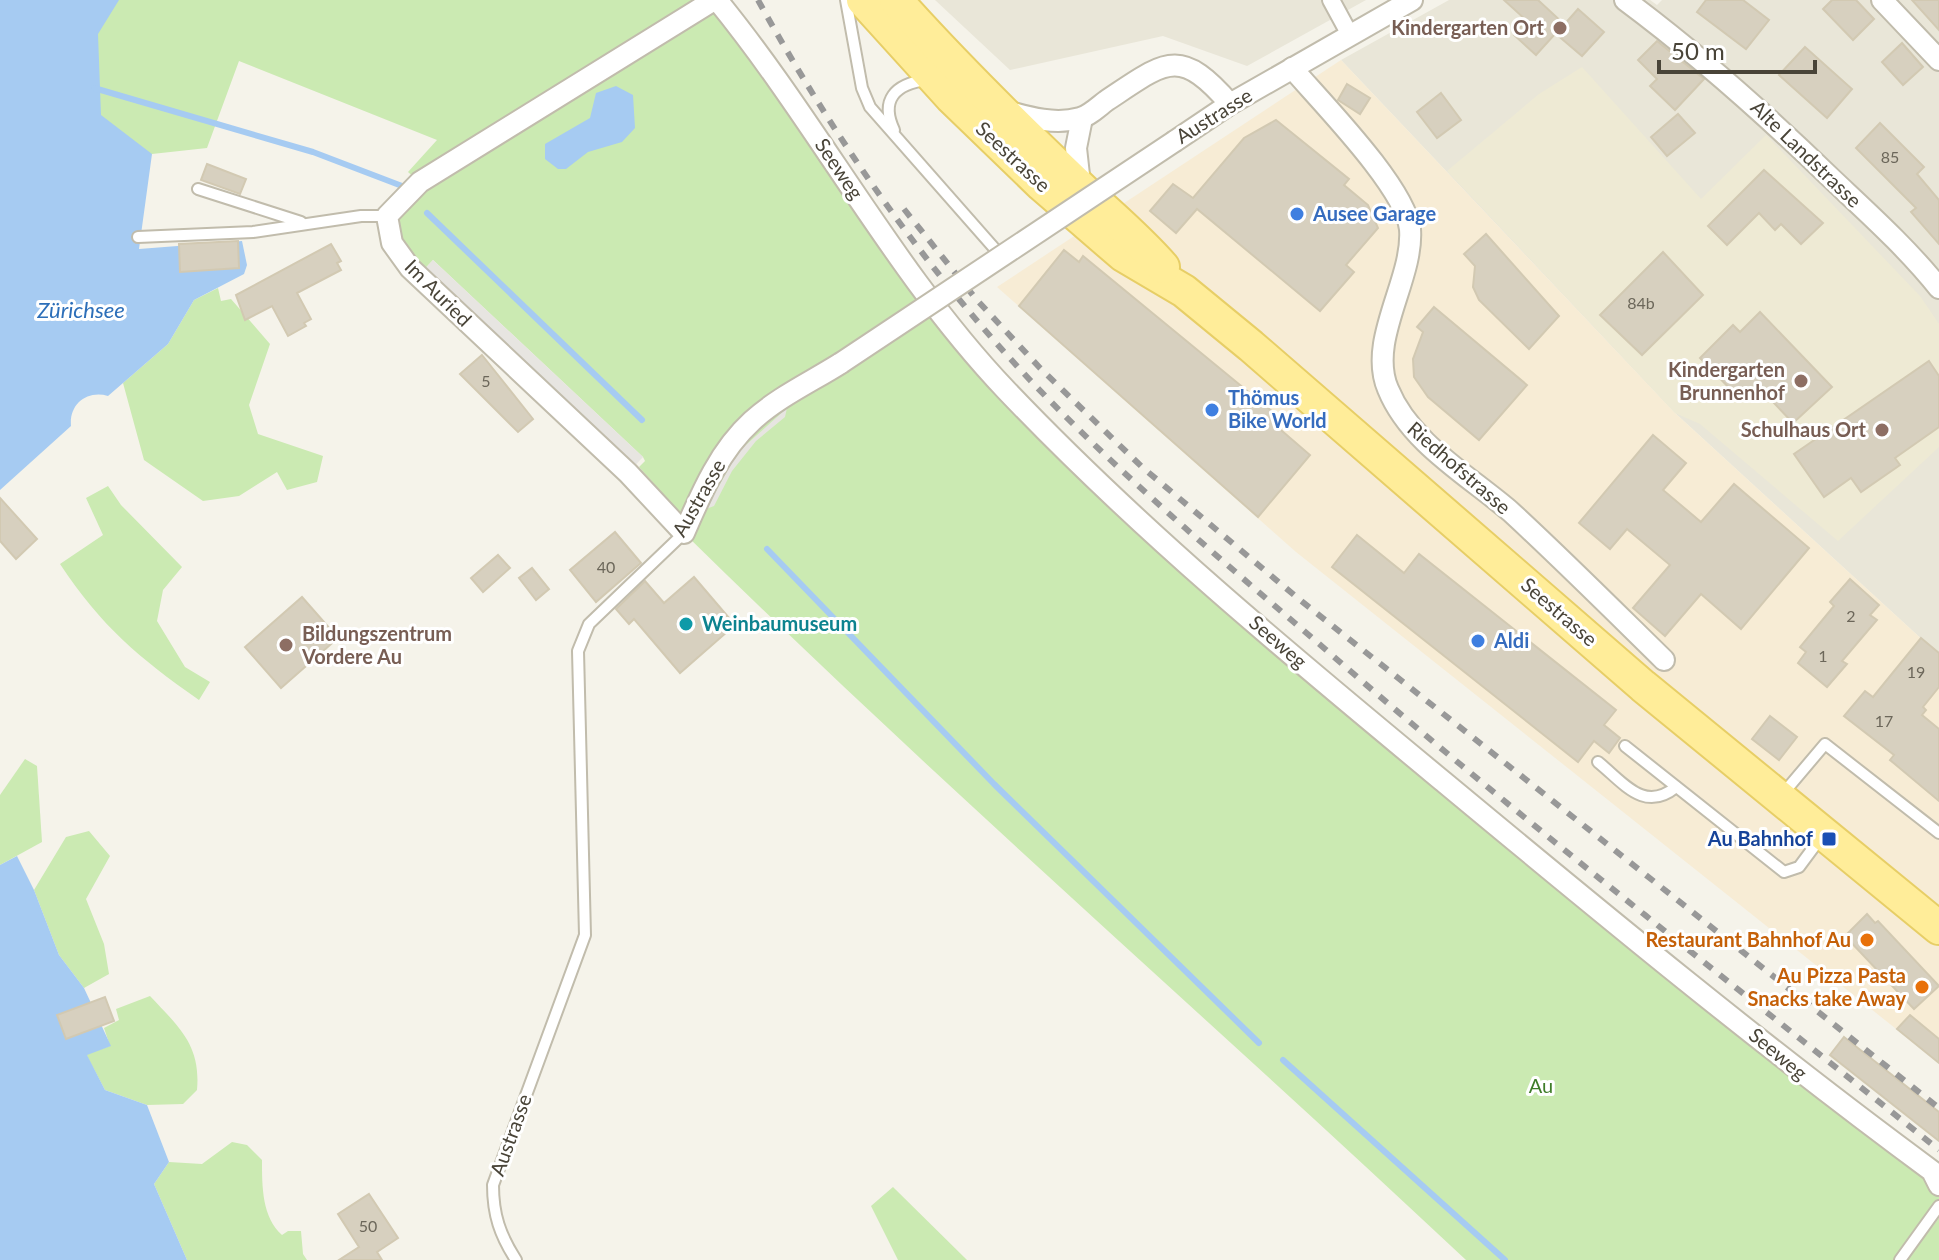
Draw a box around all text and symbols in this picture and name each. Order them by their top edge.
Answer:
place label: Kindergarten Ort [1391,15,1545,39]
marker: Kindergarten Ort [1551,19,1569,37]
scale bar [1659,24,1815,74]
text: 50 m [1671,36,1725,65]
street label: Austrasse [1171,82,1256,148]
street label: Alte Landstrasse [1746,95,1867,212]
street label: Seestrasse [972,116,1056,197]
street label: Seeweg [811,133,869,203]
house number: 85 [1881,147,1899,166]
place label: Ausee Garage [1312,201,1436,225]
marker: Ausee Garage [1288,205,1306,223]
street label: Im Auried [400,254,477,331]
house number: 84b [1627,293,1655,312]
water label: Zürichsee [36,296,125,323]
place label: Kindergarten Brunnenhof [1668,357,1786,404]
house number: 5 [481,371,491,390]
marker: Kindergarten Brunnenhof [1792,372,1810,390]
place label: Thömus Bike World [1228,385,1327,432]
marker: Thömus Bike World [1203,401,1221,419]
street label: Riedhofstrasse [1403,416,1516,519]
place label: Schulhaus Ort [1741,417,1867,441]
marker: Schulhaus Ort [1873,421,1891,439]
street label: Austrasse [666,455,730,540]
house number: 40 [597,557,615,576]
street label: Seestrasse [1517,572,1603,651]
house number: 2 [1846,606,1856,625]
street label: Seeweg [1245,610,1312,673]
place label: Weinbaumuseum [702,611,857,635]
marker: Weinbaumuseum [677,615,695,633]
place label: Bildungszentrum Vordere Au [301,621,452,668]
place label: Aldi [1493,628,1529,652]
marker: Aldi [1469,632,1487,650]
marker: Bildungszentrum Vordere Au [277,636,295,654]
house number: 1 [1818,646,1828,665]
house number: 19 [1907,662,1925,681]
house number: 17 [1875,711,1893,730]
place label: Au Bahnhof [1707,826,1814,850]
marker: Au Bahnhof [1820,830,1838,848]
place label: Restaurant Bahnhof Au [1645,927,1851,951]
marker: Restaurant Bahnhof Au [1858,931,1876,949]
place label: Au Pizza Pasta Snacks take Away [1748,963,1906,1010]
marker: Au Pizza Pasta Snacks take Away [1913,978,1931,996]
street label: Seeweg [1745,1022,1813,1084]
park label: Au [1529,1073,1553,1097]
street label: Austrasse [484,1091,536,1179]
house number: 50 [359,1216,377,1235]

